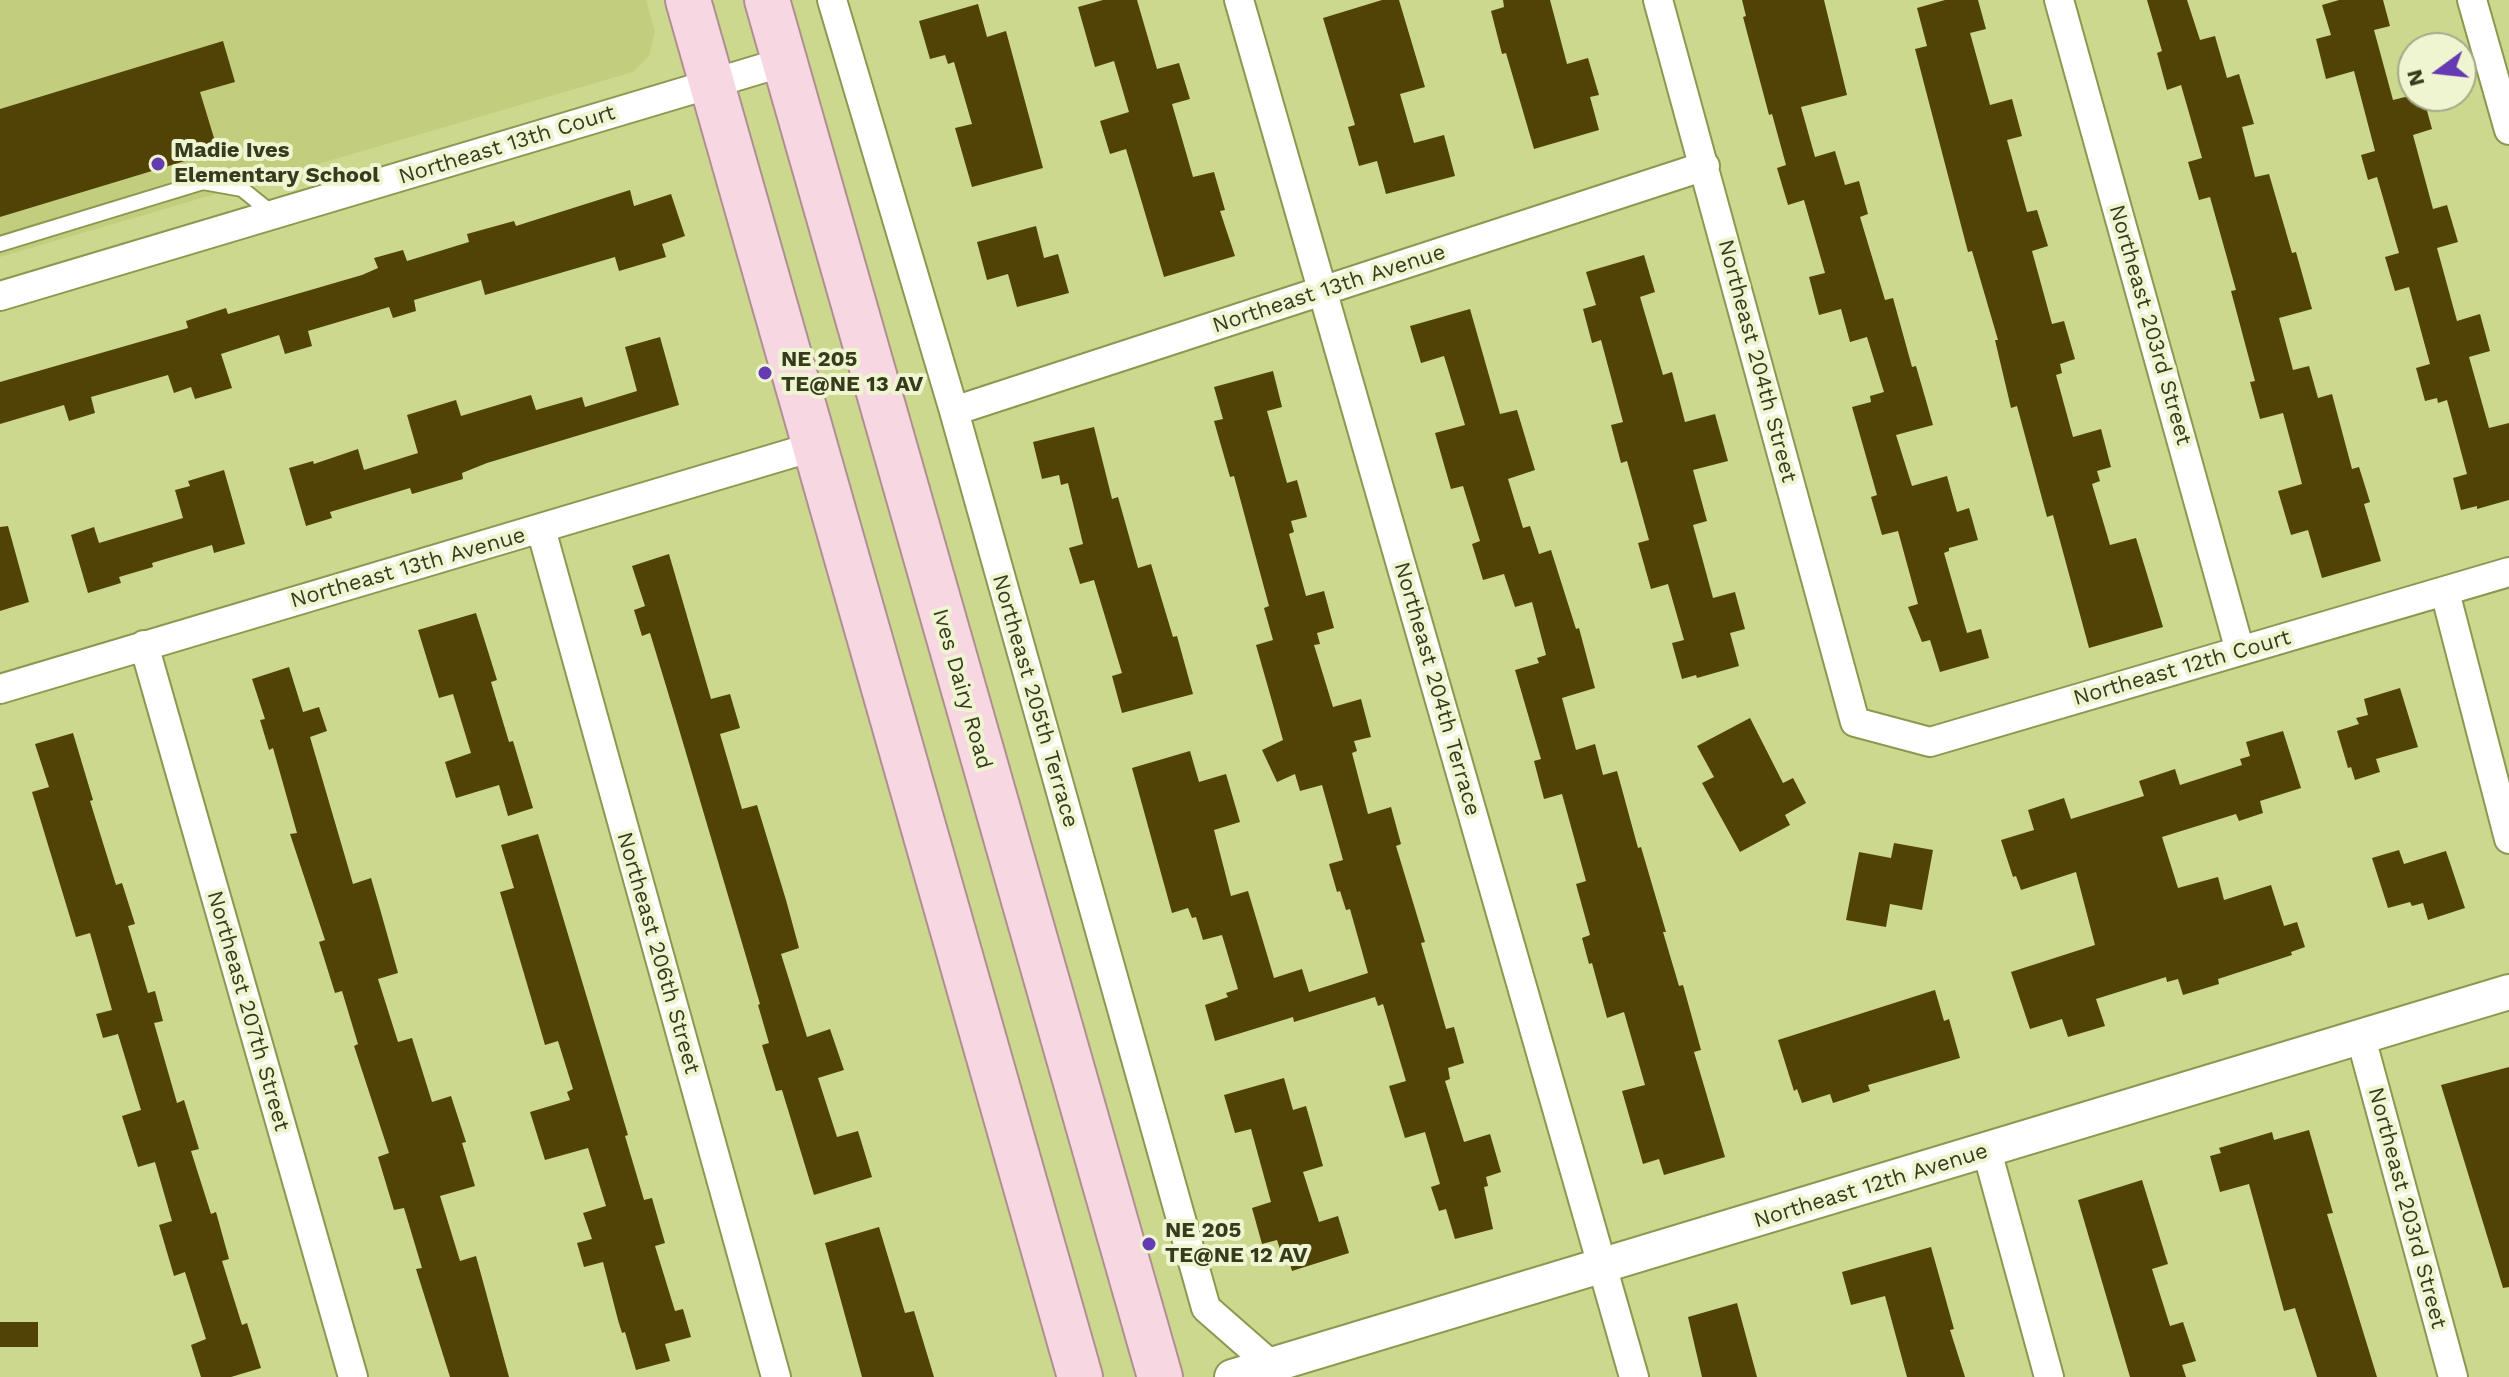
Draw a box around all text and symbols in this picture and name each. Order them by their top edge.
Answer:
north arrow [2397,32,2477,112]
text: N [2401,67,2429,89]
street label: Northeast 13th Court [396,99,618,191]
place label: Madie Ives Elementary School [174,138,379,190]
marker: Madie Ives Elementary School [149,155,167,173]
street label: Northeast 203rd Street [2103,202,2197,448]
street label: Northeast 204th Street [1712,237,1802,485]
street label: Northeast 13th Avenue [1209,239,1449,339]
place label: NE 205 TE@NE 13 AV [781,347,923,398]
marker: NE 205 TE@NE 13 AV [756,364,774,382]
street label: Northeast 13th Avenue [287,522,529,614]
street label: Northeast 204th Terrace [1388,559,1486,819]
street label: Northeast 205th Terrace [986,571,1084,831]
street label: Ives Dairy Road [927,606,997,772]
street label: Northeast 12th Court [2070,624,2294,712]
street label: Northeast 206th Street [611,829,705,1077]
street label: Northeast 207th Street [201,888,295,1134]
street label: Northeast 203rd Street [2362,1084,2452,1332]
street label: Northeast 12th Avenue [1751,1138,1991,1234]
place label: NE 205 TE@NE 12 AV [1165,1218,1307,1270]
marker: NE 205 TE@NE 12 AV [1140,1235,1158,1253]

